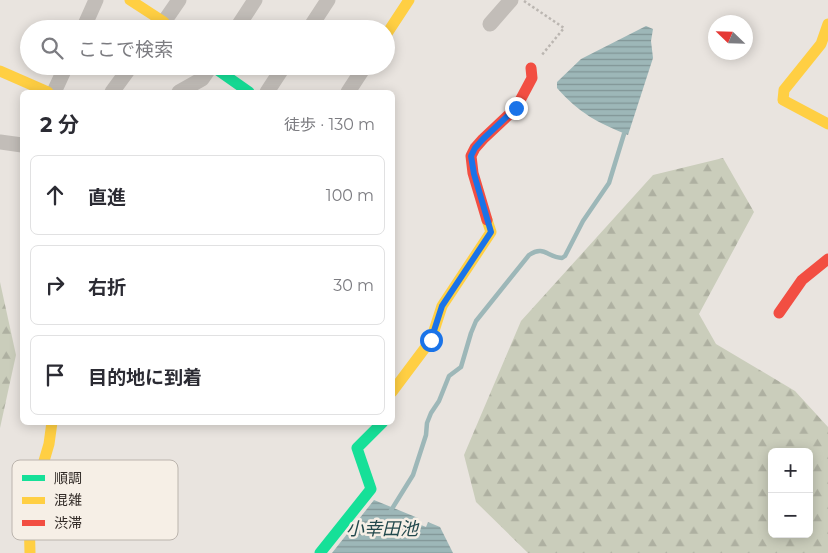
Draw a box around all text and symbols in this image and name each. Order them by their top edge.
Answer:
north arrow [708,15,753,60]
search box [20,20,395,75]
icon: search [38,34,66,62]
text: ここで検索 [78,38,173,61]
route end [505,97,528,120]
text: 2 分 [40,112,79,137]
text: 徒歩 · 130 m [284,115,375,134]
icon: ahead [41,181,69,209]
text: 直進 [88,186,126,209]
text: 100 m [326,186,374,205]
icon: right [41,271,69,299]
text: 右折 [88,276,126,299]
text: 30 m [333,276,374,295]
route start [420,329,443,352]
icon: arrive [41,361,69,389]
text: 目的地に到着 [88,366,202,389]
map controls [768,448,813,538]
button: + [768,448,813,493]
legend [12,460,178,540]
text: 順調 [54,469,82,487]
text: 混雑 [54,491,82,509]
button: − [768,493,813,538]
text: 渋滞 [54,514,82,532]
water label: 小幸田池 [346,518,420,540]

